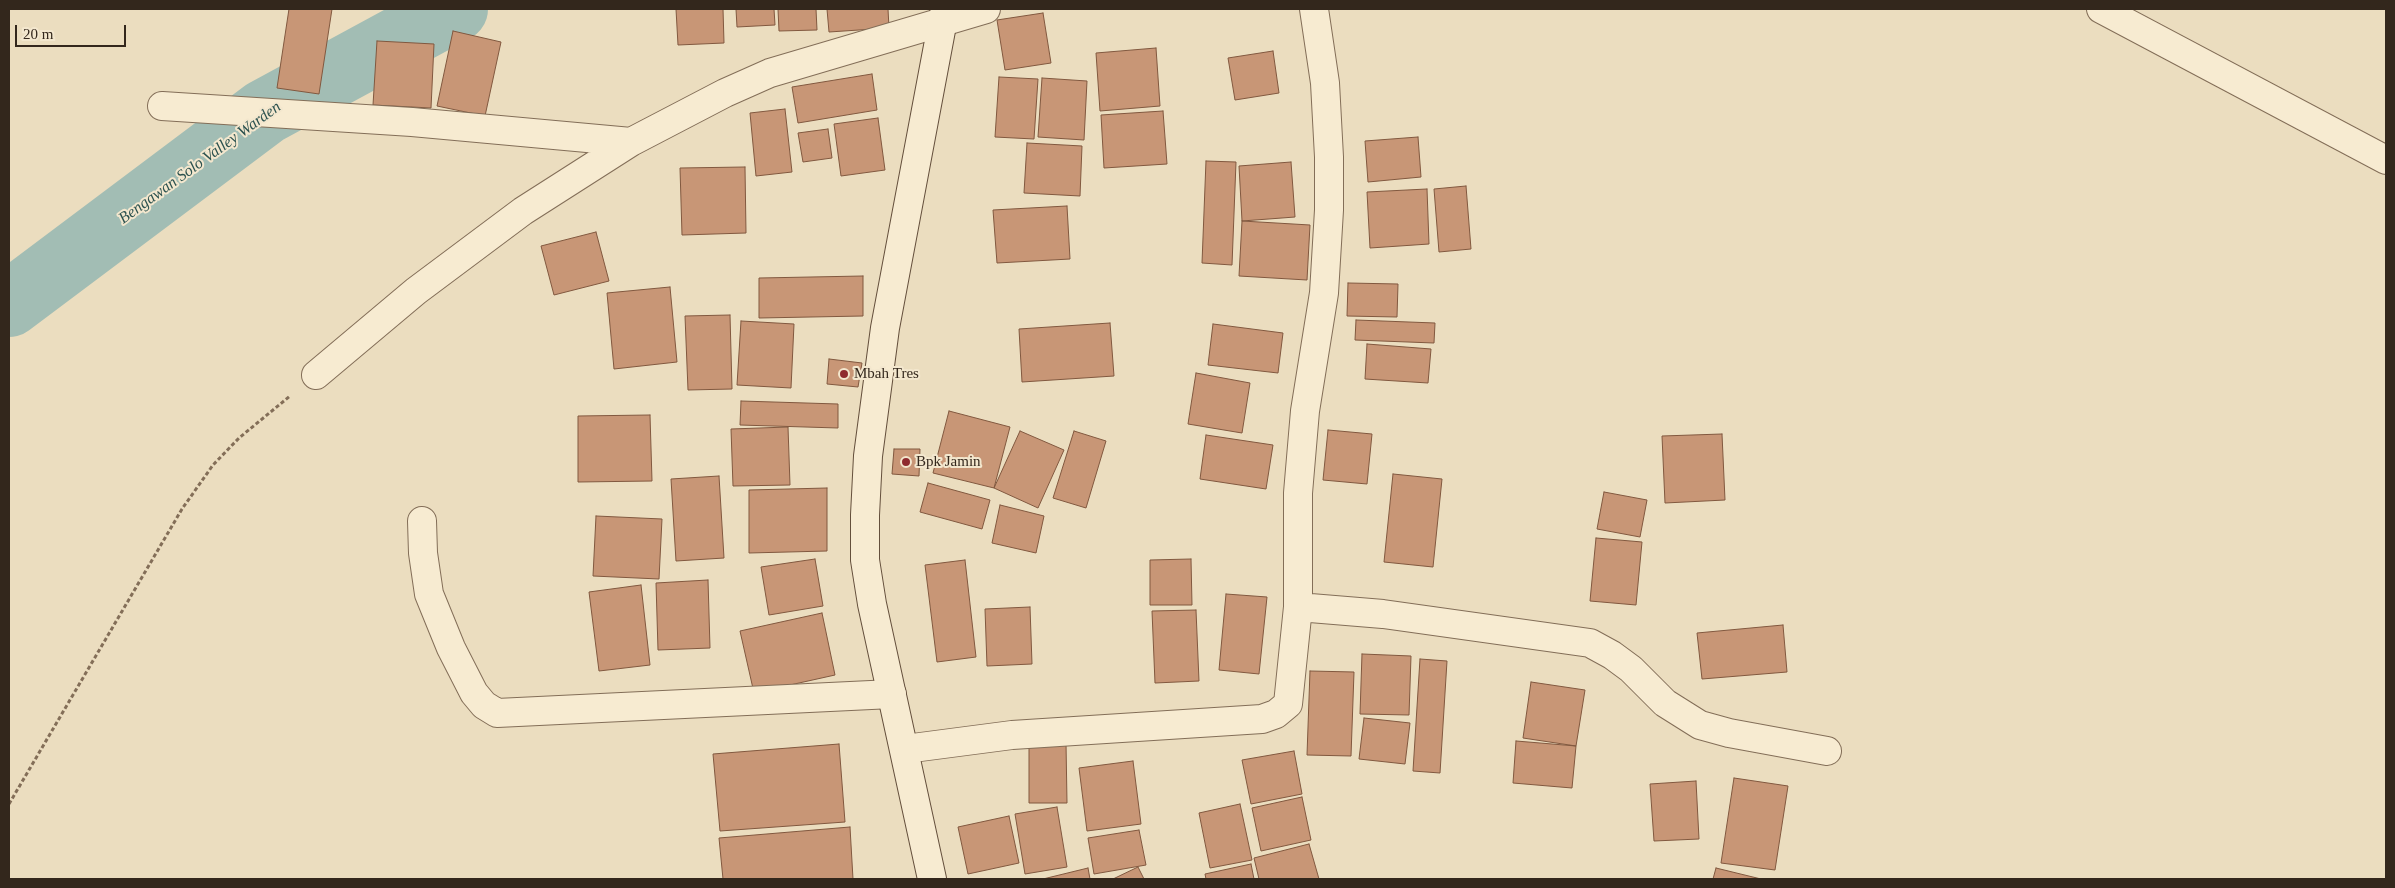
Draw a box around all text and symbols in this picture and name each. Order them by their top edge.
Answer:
scale bar [18,15,129,47]
text: 20 m [23,26,53,42]
water label: Bengawan Solo Valley Warden [115,98,285,228]
place label: Mbah Tres [854,365,919,383]
marker: Mbah Tres [838,368,850,380]
place label: Bpk Jamin [916,453,981,471]
marker: Bpk Jamin [900,456,912,468]

